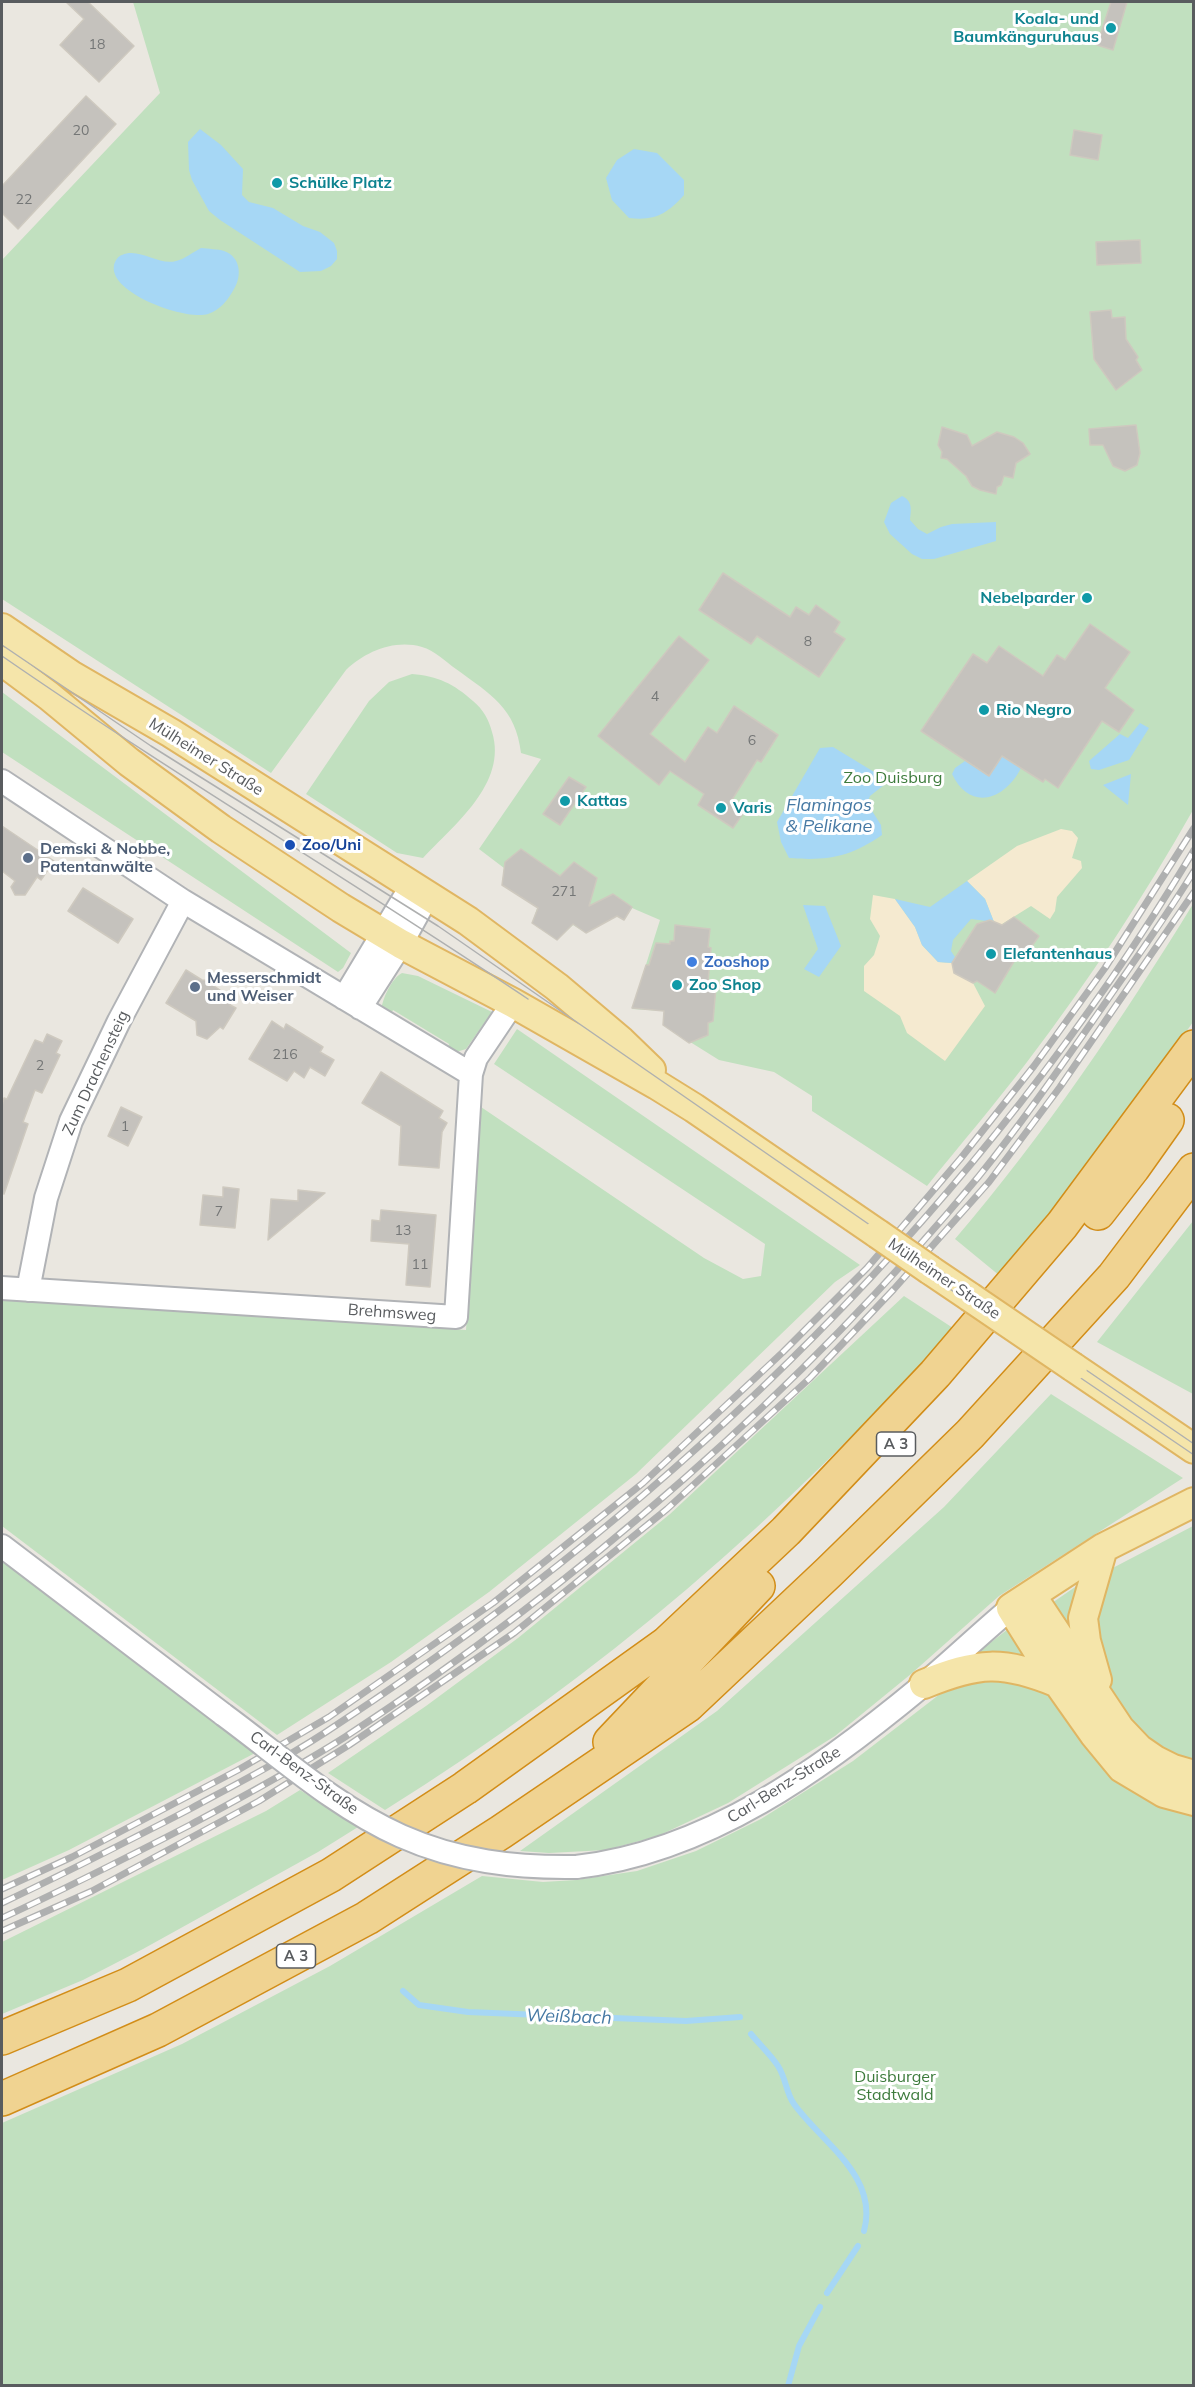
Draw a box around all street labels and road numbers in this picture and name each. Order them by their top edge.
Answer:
street label: Mülheimer Straße [145,714,267,800]
street label: Zum Drachensteig [59,1008,133,1138]
street label: Mülheimer Straße [884,1234,1004,1324]
street label: Brehmsweg [347,1300,437,1326]
road number: A 3 [876,1432,916,1456]
street label: Carl-Benz-Straße [246,1727,362,1819]
street label: Carl-Benz-Straße [724,1743,844,1827]
road number: A 3 [276,1944,316,1968]

